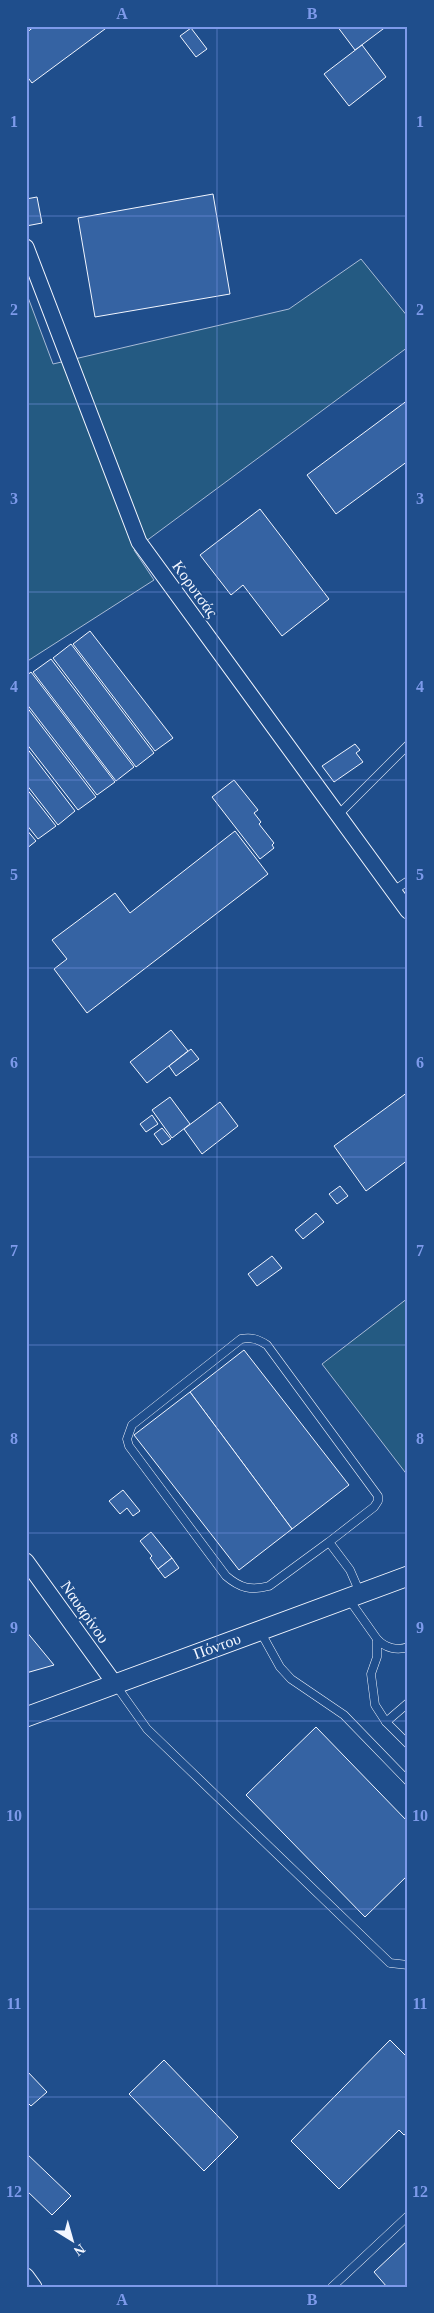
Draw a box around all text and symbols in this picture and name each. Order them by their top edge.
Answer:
text: A [116,5,128,22]
text: B [307,5,318,22]
text: 1 [10,113,18,130]
text: 1 [416,113,424,130]
text: 2 [10,301,18,318]
text: 2 [416,301,424,318]
text: 3 [10,490,18,507]
text: 3 [416,490,424,507]
street label: Κορυτσάς [168,558,221,622]
text: 4 [10,678,18,695]
text: 4 [416,678,424,695]
text: 5 [10,866,18,883]
text: 5 [416,866,424,883]
text: 6 [10,1054,18,1071]
text: 6 [416,1054,424,1071]
text: 7 [10,1242,18,1259]
text: 7 [416,1242,424,1259]
text: 8 [10,1430,18,1447]
text: 8 [416,1430,424,1447]
street label: Ναυαρίνου [57,1578,113,1647]
text: 9 [10,1619,18,1636]
text: 9 [416,1619,424,1636]
street label: Πόντου [191,1630,243,1662]
text: 10 [6,1807,22,1824]
text: 10 [412,1807,428,1824]
text: 11 [6,1995,22,2012]
text: 11 [412,1995,428,2012]
text: 12 [6,2183,22,2200]
text: 12 [412,2183,428,2200]
north arrow [48,2216,98,2266]
text: N [71,2241,88,2259]
text: A [116,2291,128,2308]
text: B [307,2291,318,2308]

